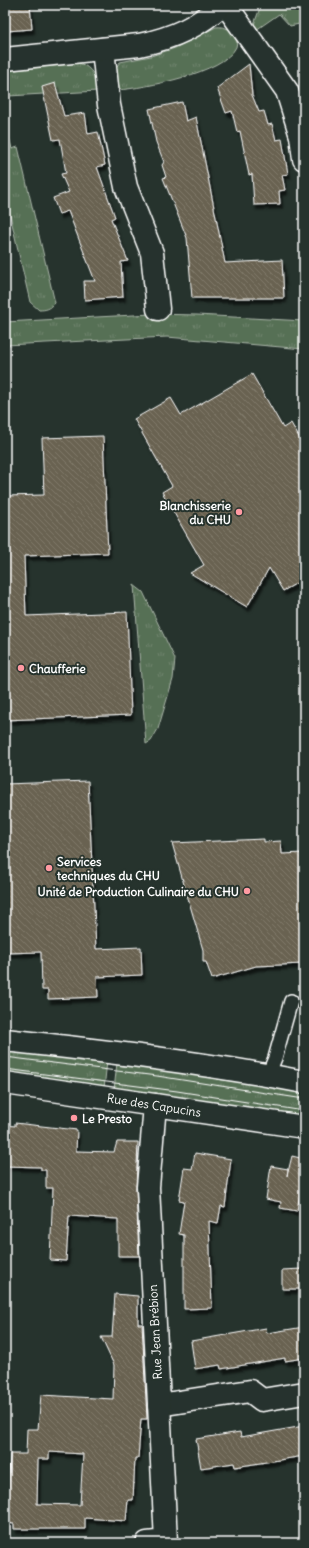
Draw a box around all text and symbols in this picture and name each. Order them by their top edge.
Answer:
place label: Blanchisserie du CHU [159,498,232,527]
marker: Blanchisserie du CHU [234,507,244,517]
place label: Chaufferie [29,661,86,676]
marker: Chaufferie [16,663,26,673]
place label: Services techniques du CHU [56,854,160,884]
marker: Services techniques du CHU [44,863,54,873]
place label: Unité de Production Culinaire du CHU [38,884,239,899]
marker: Unité de Production Culinaire du CHU [242,886,252,896]
street label: Rue des Capucins [106,1090,202,1120]
place label: Le Presto [82,1111,132,1126]
marker: Le Presto [69,1113,79,1123]
street label: Rue Jean Brébion [145,1284,165,1380]

